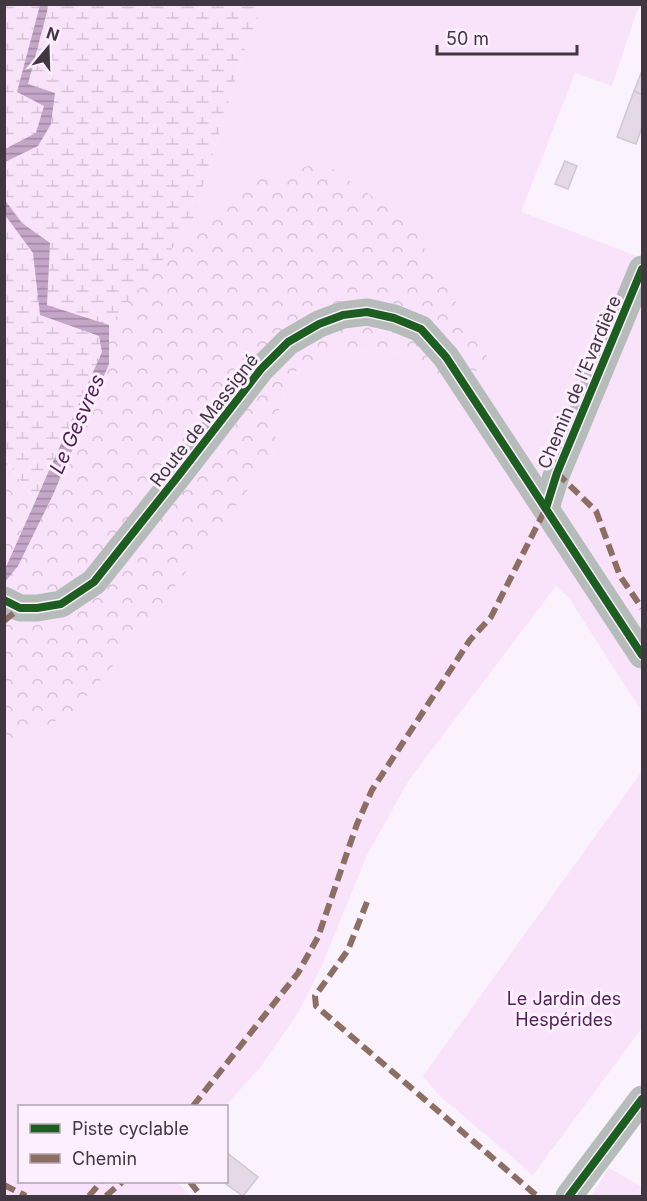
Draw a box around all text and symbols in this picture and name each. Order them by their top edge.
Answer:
north arrow [18,18,78,78]
scale bar [437,18,576,56]
text: N [44,22,62,45]
text: 50 m [446,28,489,49]
street label: Chemin de l’Evardière [533,292,625,472]
street label: Route de Massigné [146,350,262,490]
water label: Le Gesvres [44,371,110,477]
park label: Le Jardin des Hespérides [507,988,621,1030]
legend [18,1105,228,1183]
text: Piste cyclable [72,1118,189,1139]
text: Chemin [72,1148,137,1169]

